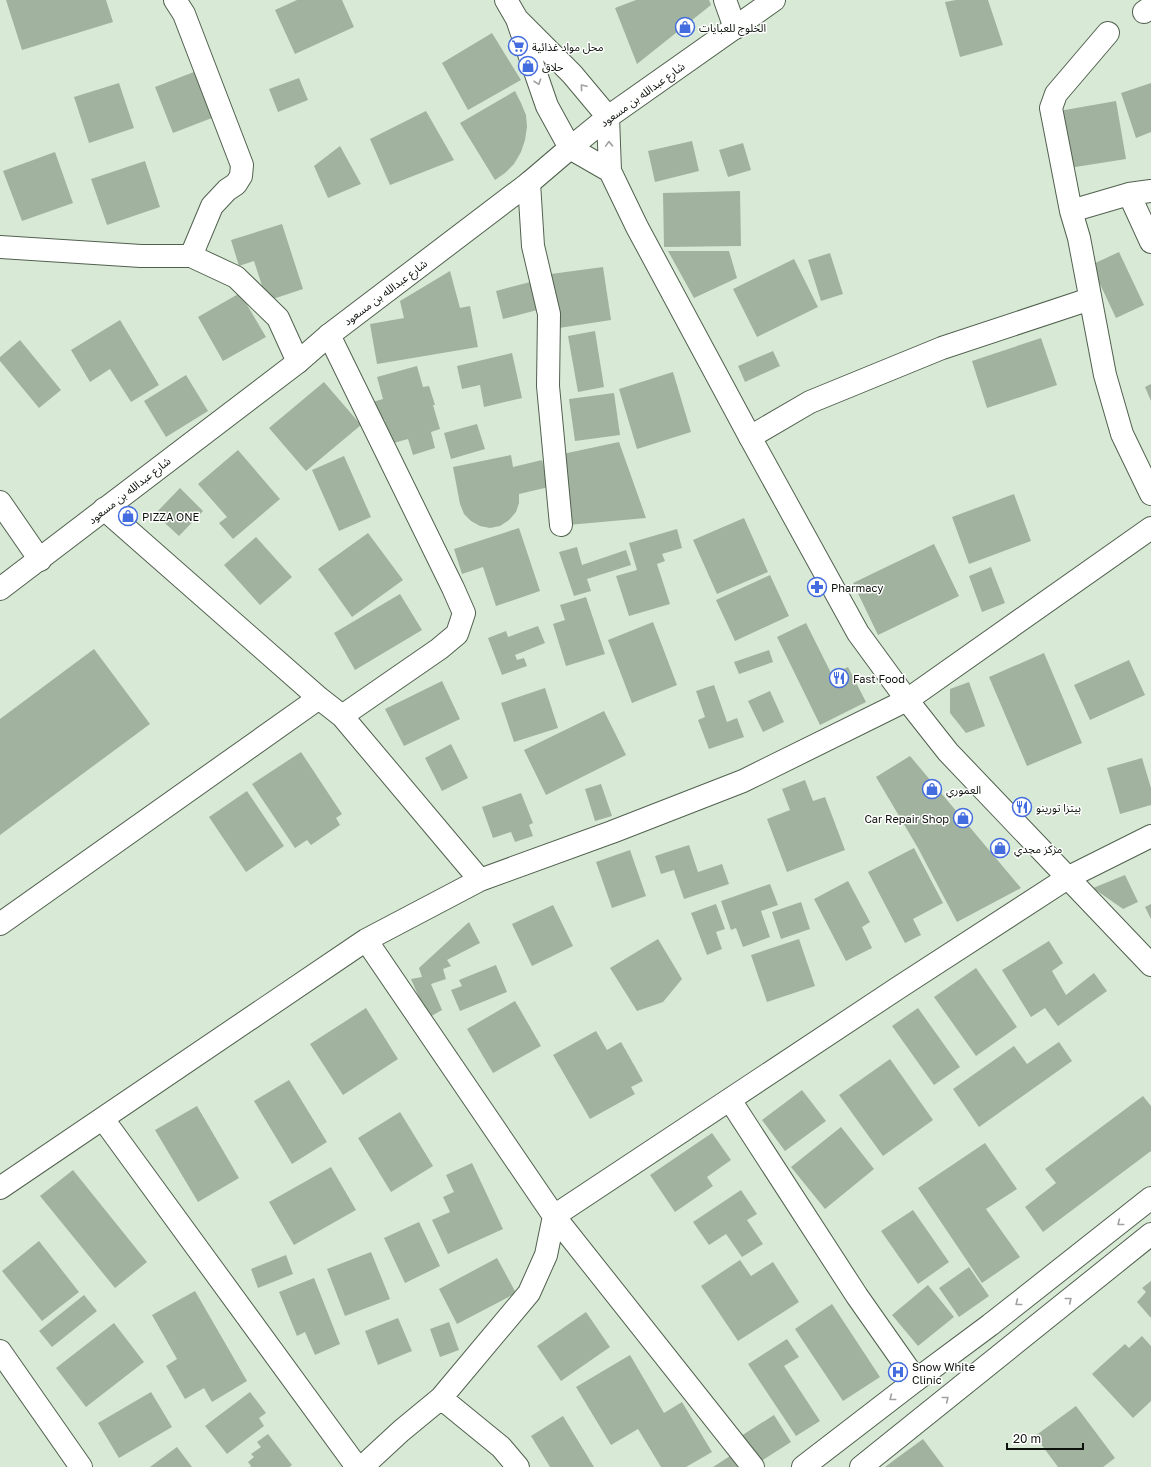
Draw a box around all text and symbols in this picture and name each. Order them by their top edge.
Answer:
shop icon: الخلوج للعبايات [674,16,696,38]
place label: الخلوج للعبايات [699,21,766,36]
supermarket icon: محل مواد غذائية [507,35,529,57]
place label: محل مواد غذائية [532,40,604,54]
shop icon: حلاق [517,55,539,77]
street label: شارع عبدالله بن مسعود [597,59,688,131]
place label: حلاق [542,60,564,73]
one-way arrow [534,79,542,86]
one-way arrow [581,85,588,92]
one-way arrow [605,141,613,147]
street label: شارع عبدالله بن مسعود [341,256,431,329]
street label: شارع عبدالله بن مسعود [85,453,174,528]
shop icon: PIZZA ONE [117,505,139,527]
place label: PIZZA ONE [142,510,200,523]
pharmacy icon: Pharmacy [806,576,828,598]
place label: Pharmacy [831,581,883,594]
restaurant icon: Fast Food [828,667,850,689]
place label: Fast Food [853,672,905,685]
shop icon: العموري [921,778,943,800]
place label: العموري [946,783,981,799]
restaurant icon: بيتزا تورينو [1011,796,1033,818]
place label: بيتزا تورينو [1036,801,1081,815]
shop icon: Car Repair Shop [952,807,974,829]
place label: Car Repair Shop [864,812,949,825]
shop icon: مركز مجدي [989,837,1011,859]
place label: مركز مجدي [1014,842,1063,858]
one-way arrow [1118,1218,1125,1225]
one-way arrow [1016,1298,1023,1305]
one-way arrow [1065,1298,1072,1305]
place label: Snow White Clinic [912,1360,975,1386]
hospital icon: Snow White Clinic [887,1361,909,1383]
one-way arrow [890,1393,897,1400]
one-way arrow [941,1396,949,1403]
scale bar [1007,1425,1083,1451]
text: 20 m [1013,1431,1041,1446]

